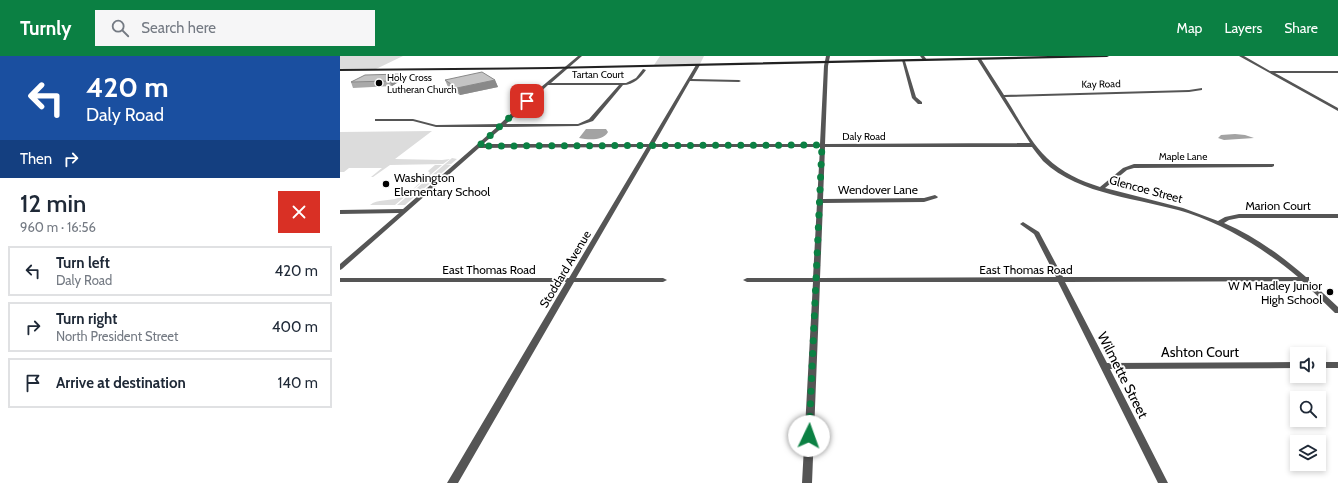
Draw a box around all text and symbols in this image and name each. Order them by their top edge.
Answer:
search box [95,10,375,46]
text: Turnly [20,17,71,40]
icon: search [109,17,131,39]
text: Search here [141,19,216,37]
text: Map [1177,19,1202,37]
text: Layers [1224,19,1262,37]
text: Share [1284,19,1318,37]
street label: Tartan Court [572,68,625,81]
text: 420 m [86,70,169,104]
place label: Holy Cross Lutheran Church [387,71,457,96]
icon: left [20,72,72,124]
street label: Kay Road [1081,77,1121,91]
marker: Holy Cross Lutheran Church [374,78,384,88]
pin [510,84,544,118]
icon: arrive [516,90,538,112]
text: Daly Road [86,104,164,126]
street label: Daly Road [842,130,886,143]
icon: right [60,148,82,170]
text: Then [20,150,52,168]
street label: Maple Lane [1159,150,1207,163]
place label: Washington Elementary School [394,170,490,199]
street label: Glencoe Street [1108,172,1184,206]
marker: Washington Elementary School [381,179,391,189]
street label: Wendover Lane [838,182,918,197]
text: 12 min [20,189,86,218]
button: close [278,191,320,233]
street label: Marion Court [1245,198,1311,213]
text: 960 m · 16:56 [20,219,96,235]
street label: Stoddard Avenue [536,228,594,310]
text: Turn left [56,254,110,272]
icon: left [22,260,44,282]
text: 420 m [274,262,318,280]
street label: East Thomas Road [442,262,536,277]
street label: East Thomas Road [979,262,1073,277]
text: Daly Road [56,272,112,288]
place label: W M Hadley Junior High School [1228,278,1322,307]
marker: W M Hadley Junior High School [1325,287,1335,297]
text: Turn right [56,310,117,328]
icon: right [22,316,44,338]
text: 400 m [272,318,318,336]
text: North President Street [56,328,178,344]
street label: Wilmette Street [1094,329,1153,421]
street label: Ashton Court [1161,343,1239,361]
map controls [1290,347,1326,471]
button: sound [1290,347,1326,383]
icon: arrive [22,372,44,394]
text: Arrive at destination [56,374,186,392]
text: 140 m [277,374,318,392]
button: search [1290,391,1326,427]
position arrow [788,415,830,457]
button: layers [1290,435,1326,471]

